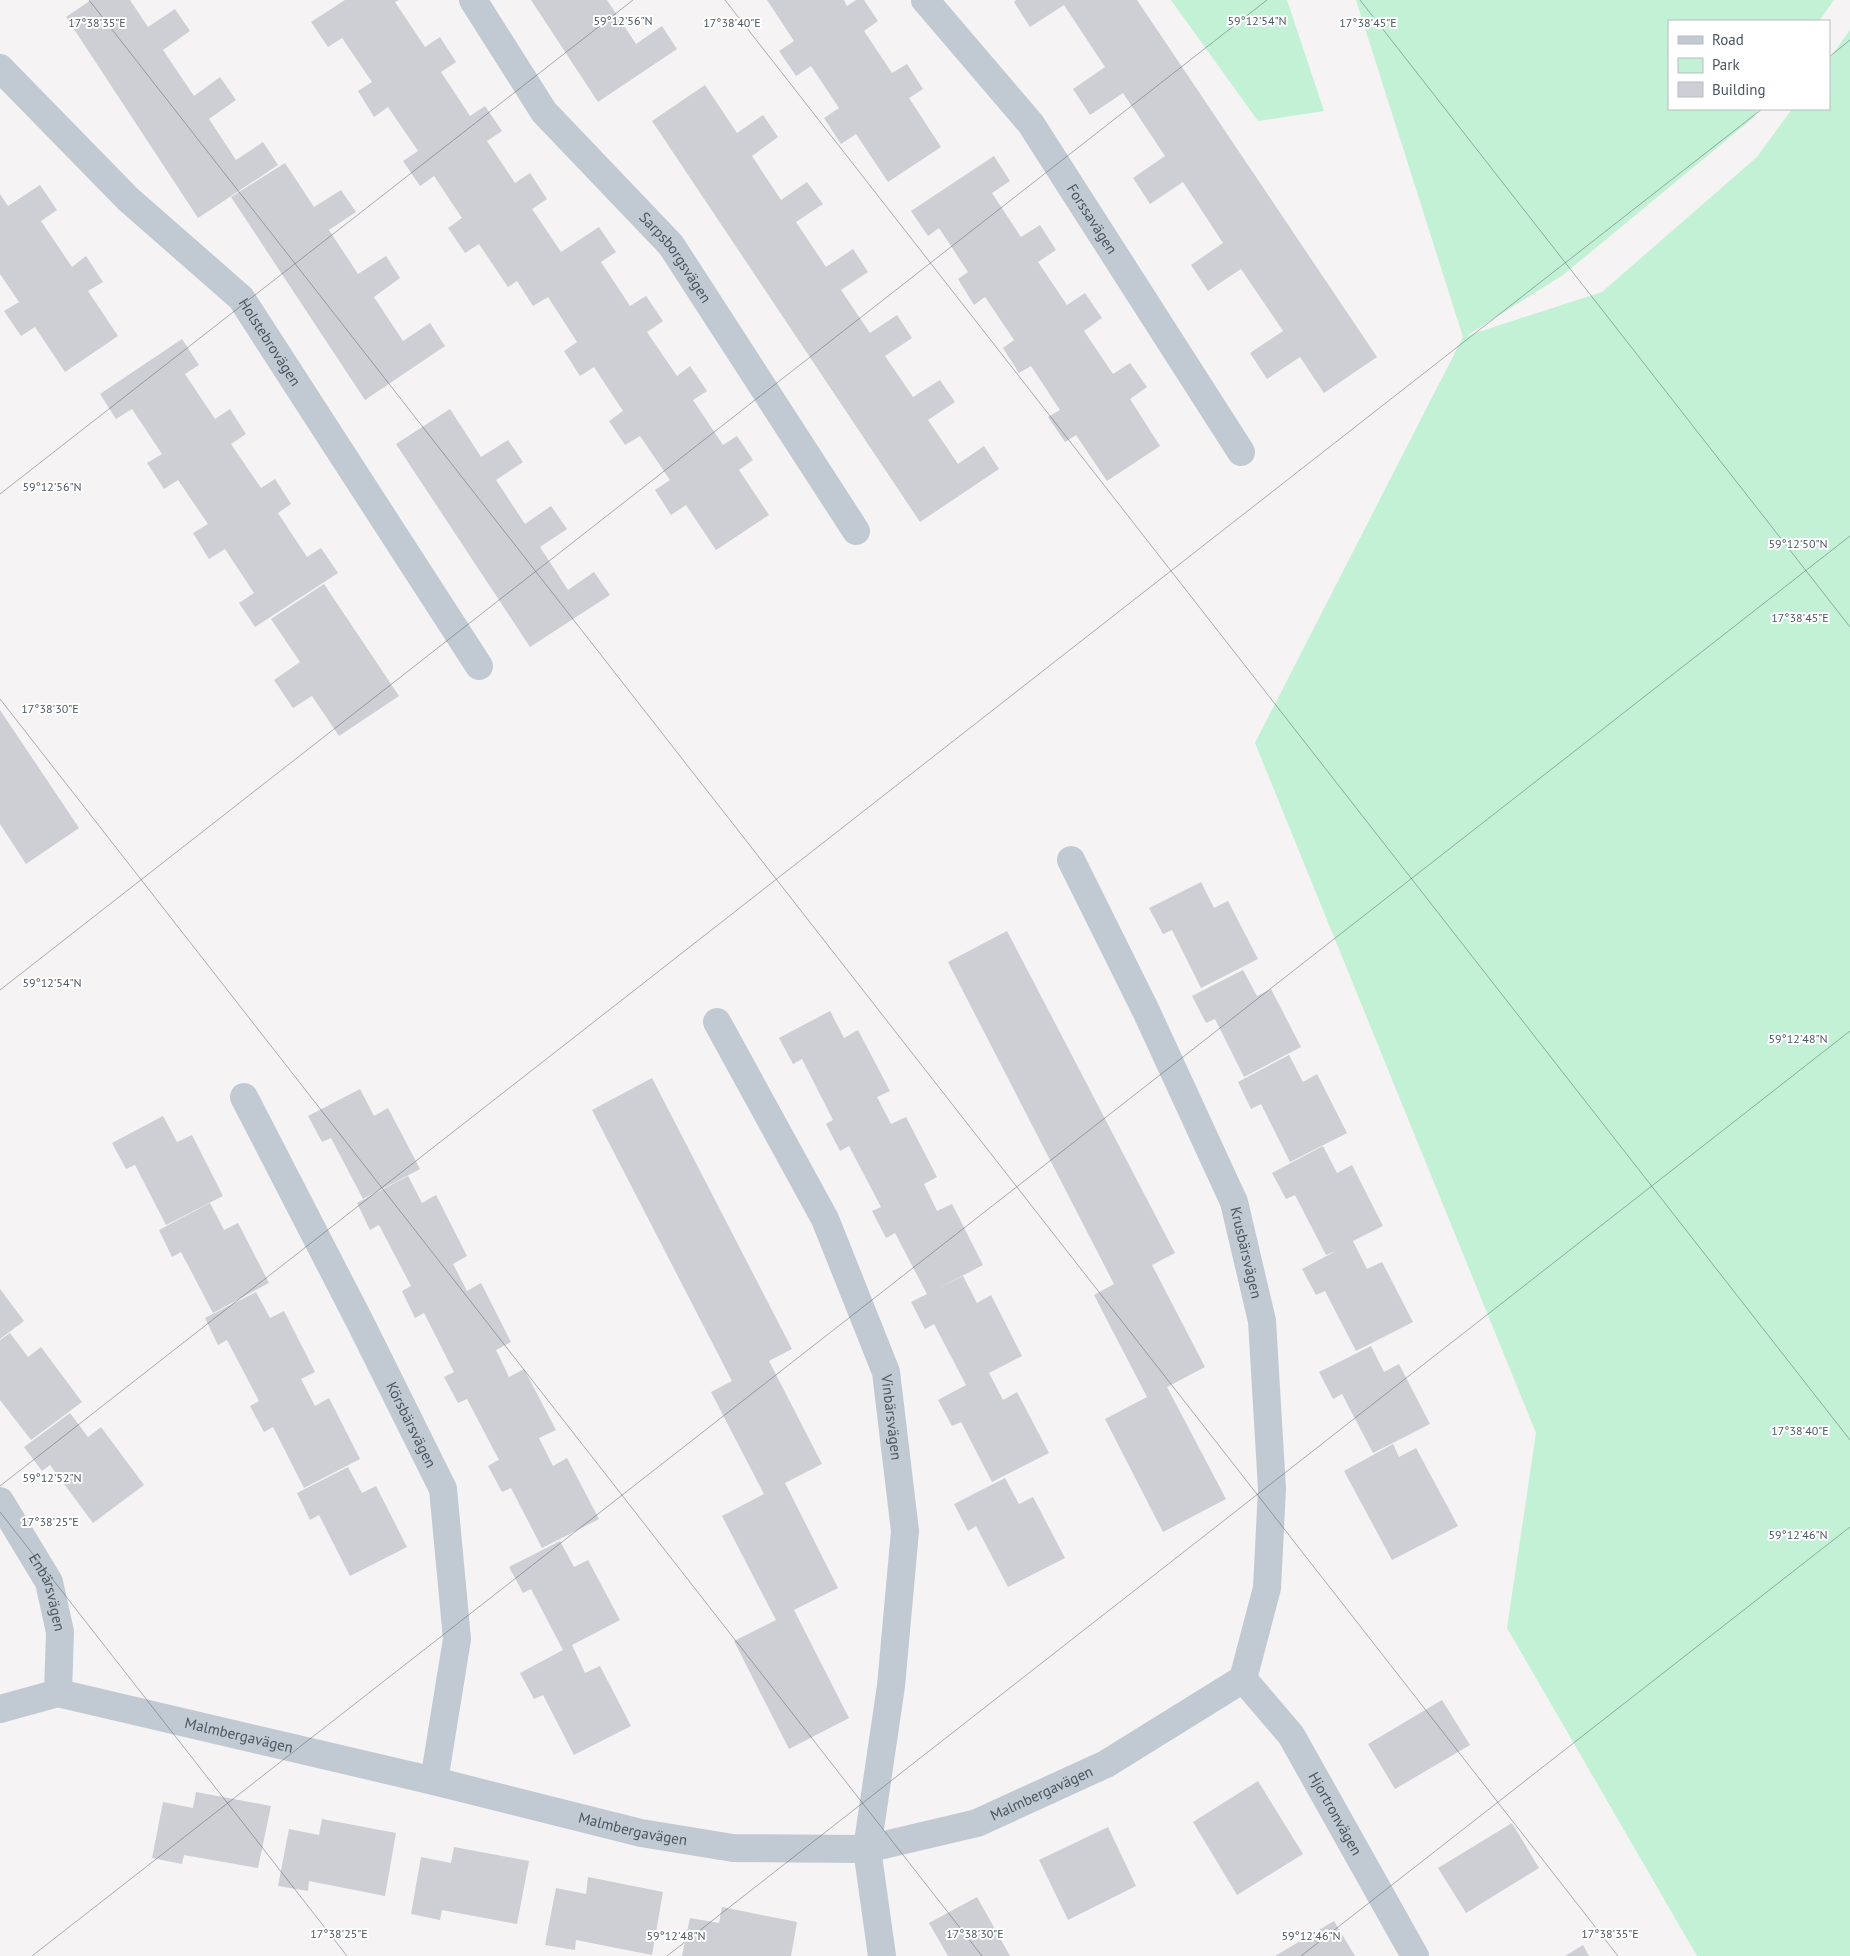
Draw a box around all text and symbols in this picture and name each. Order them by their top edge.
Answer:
text: 59°12'56"N [593,13,653,28]
text: 59°12'54"N [1227,13,1287,28]
text: 17°38'35"E [68,15,126,30]
text: 17°38'40"E [703,15,761,30]
text: 17°38'45"E [1339,15,1397,30]
legend [1668,20,1830,110]
text: Road [1712,30,1744,49]
text: Park [1712,55,1740,74]
text: Building [1712,80,1766,99]
street label: Forssavägen [1063,180,1122,257]
street label: Sarpsborgsvägen [635,208,716,306]
street label: Holstebrovägen [235,294,305,390]
text: 59°12'56"N [22,479,82,494]
text: 59°12'50"N [1768,536,1828,551]
text: 17°38'45"E [1771,610,1829,625]
text: 17°38'30"E [21,701,79,716]
text: 59°12'54"N [22,975,82,990]
text: 59°12'48"N [1768,1031,1828,1046]
street label: Krusbärsvägen [1226,1205,1266,1300]
street label: Vinbärsvägen [877,1372,906,1461]
street label: Körsbärsvägen [382,1379,441,1471]
text: 17°38'40"E [1771,1423,1829,1438]
text: 59°12'52"N [22,1470,82,1485]
text: 17°38'25"E [21,1514,79,1529]
text: 59°12'46"N [1768,1527,1828,1542]
street label: Enbärsvägen [25,1550,70,1633]
street label: Malmbergavägen [183,1713,295,1757]
street label: Malmbergavägen [987,1761,1096,1825]
street label: Hjortronvägen [1305,1768,1367,1859]
street label: Malmbergavägen [577,1808,689,1849]
text: 17°38'25"E [310,1926,368,1941]
text: 17°38'30"E [946,1926,1004,1941]
text: 17°38'35"E [1581,1926,1639,1941]
text: 59°12'48"N [646,1928,706,1943]
text: 59°12'46"N [1281,1928,1341,1943]

